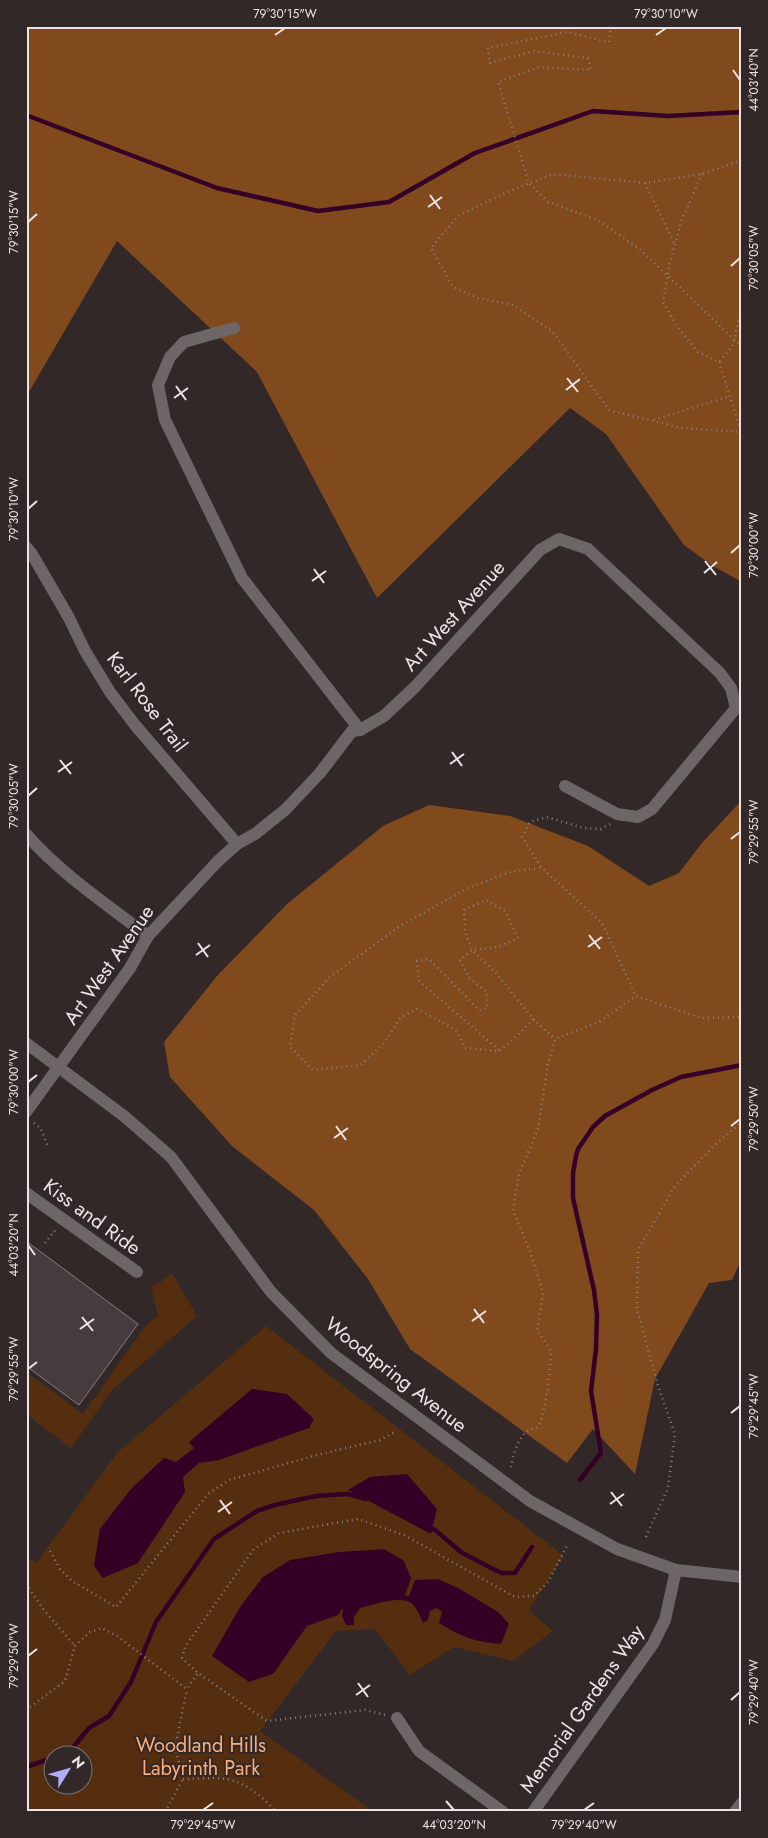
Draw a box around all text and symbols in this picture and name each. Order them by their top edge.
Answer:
text: 79°30'15"W [253,5,317,23]
text: 79°30'10"W [634,5,698,23]
text: 44°03'40"N [745,48,763,112]
text: 79°30'15"W [5,190,23,254]
text: 79°30'05"W [745,225,763,291]
text: 79°30'10"W [5,477,23,541]
text: 79°30'00"W [745,512,763,578]
street label: Art West Avenue [396,554,512,678]
street label: Karl Rose Trail [100,646,194,758]
text: 79°30'05"W [5,763,23,829]
text: 79°29'55"W [745,800,763,864]
street label: Art West Avenue [57,899,161,1031]
text: 79°30'00"W [5,1049,23,1115]
text: 79°29'50"W [745,1086,763,1152]
street label: Kiss and Ride [37,1172,147,1262]
text: 44°03'20"N [5,1213,23,1277]
street label: Woodspring Avenue [319,1310,473,1440]
text: 79°29'55"W [5,1337,23,1401]
text: 79°29'45"W [745,1373,763,1438]
street label: Memorial Gardens Way [513,1619,651,1799]
text: 79°29'50"W [5,1623,23,1689]
text: 79°29'40"W [745,1659,763,1725]
park label: Woodland Hills Labyrinth Park [136,1731,266,1783]
north arrow [42,1746,92,1796]
text: N [67,1752,90,1773]
text: 79°29'45"W [171,1816,236,1834]
text: 44°03'20"N [422,1816,486,1834]
text: 79°29'40"W [551,1816,617,1834]

